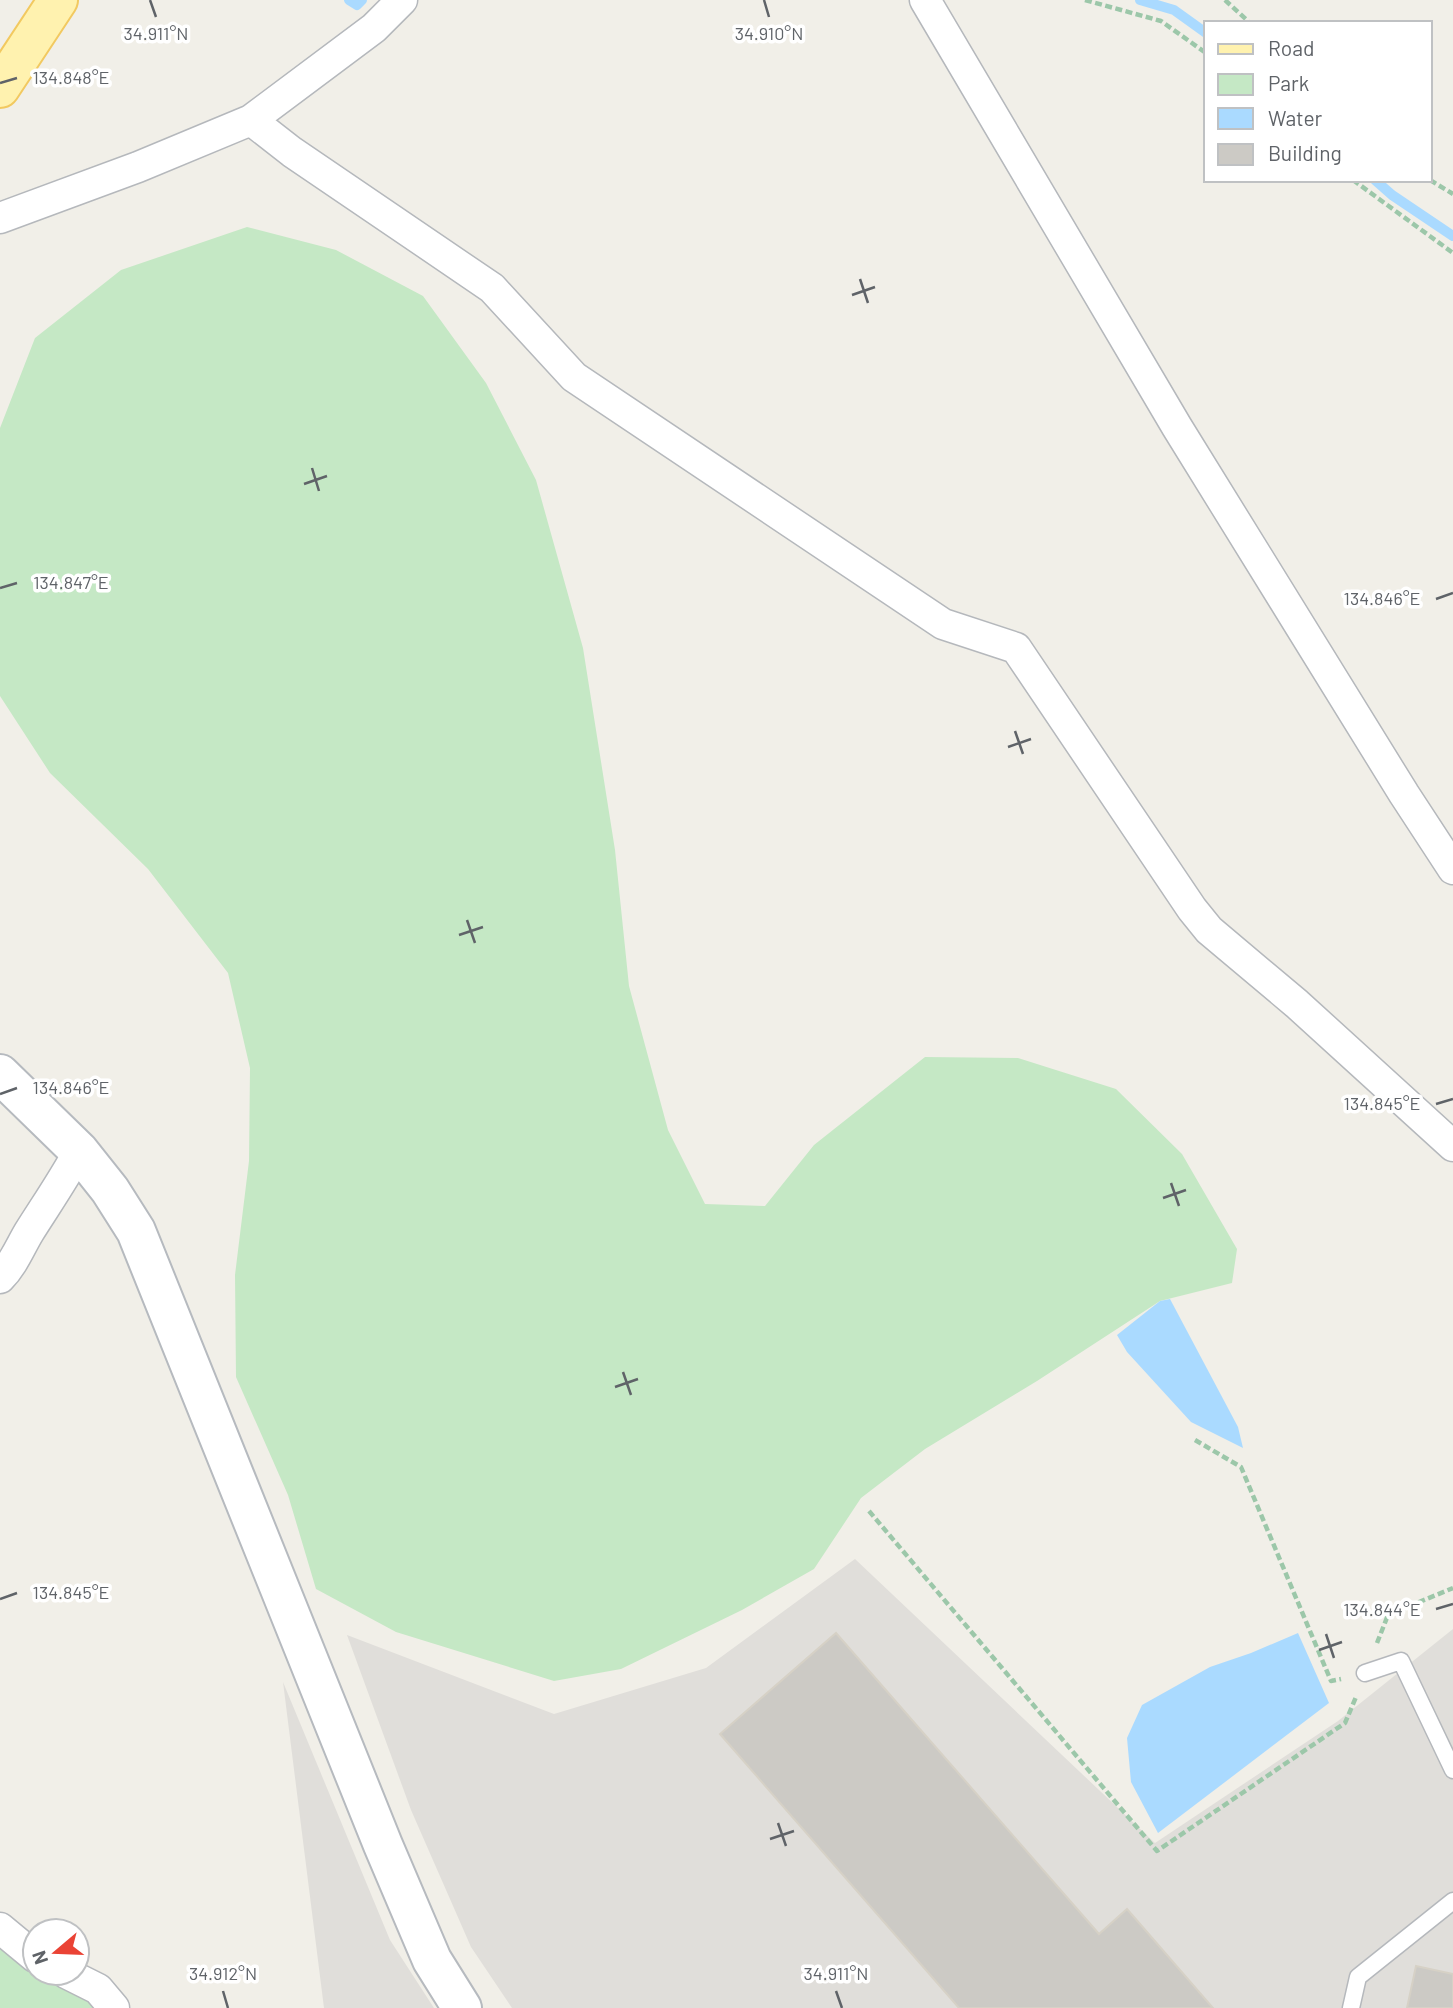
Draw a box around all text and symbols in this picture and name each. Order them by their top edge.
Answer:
legend [1204,21,1432,182]
text: 34.911°N [124,22,188,44]
text: 34.910°N [735,22,803,44]
text: Road [1268,35,1314,60]
text: 134.848°E [33,66,109,88]
text: Park [1268,70,1309,95]
text: Water [1268,105,1323,130]
text: Building [1268,140,1342,165]
text: 134.847°E [33,571,109,593]
text: 134.846°E [1344,587,1420,609]
text: 134.846°E [33,1076,109,1098]
text: 134.845°E [1344,1092,1420,1114]
text: 134.845°E [33,1581,109,1603]
text: 134.844°E [1343,1598,1421,1620]
north arrow [21,1917,91,1987]
text: N [27,1948,52,1967]
text: 34.912°N [189,1962,257,1984]
text: 34.911°N [804,1962,868,1984]

